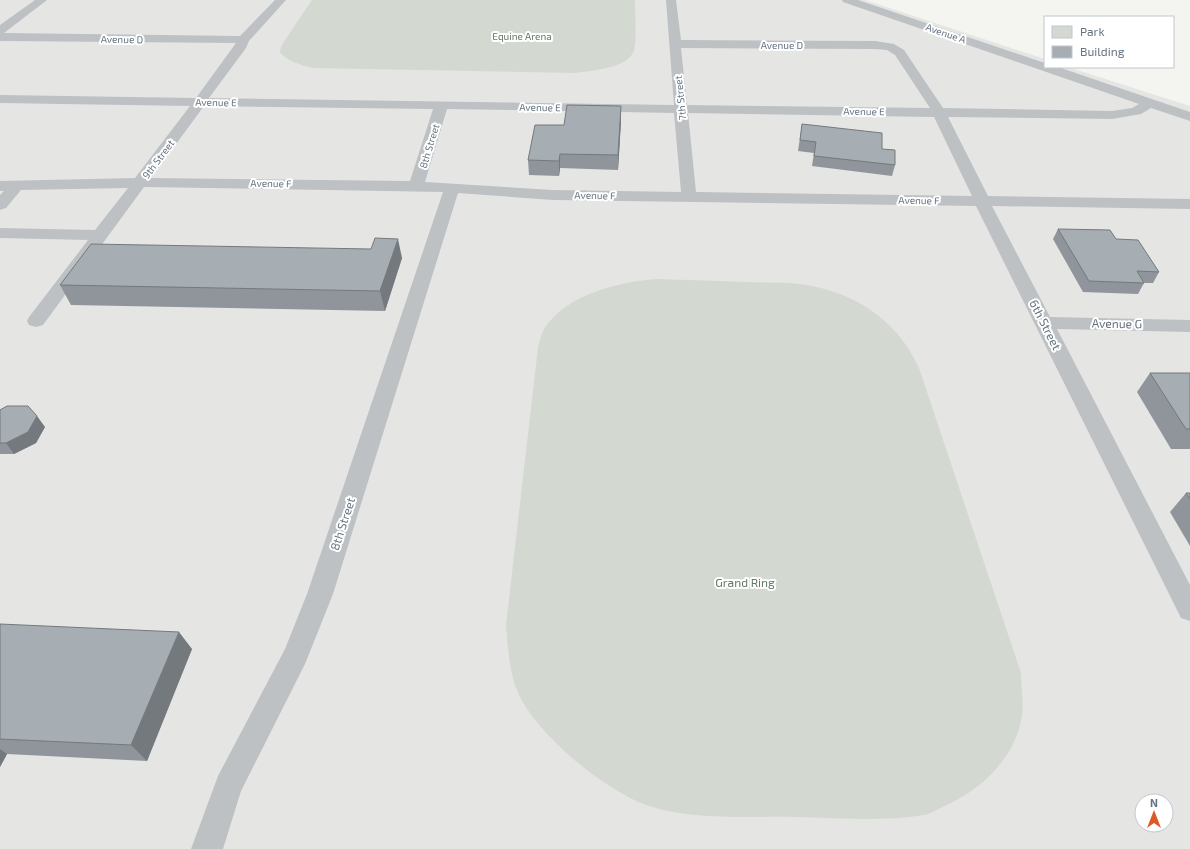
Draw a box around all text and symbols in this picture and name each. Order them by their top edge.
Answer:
legend [1044,16,1174,68]
street label: Avenue A [924,21,968,46]
text: Park [1080,24,1105,38]
park label: Equine Arena [492,30,552,42]
street label: Avenue D [101,33,144,45]
street label: Avenue D [761,39,804,51]
text: Building [1080,44,1125,58]
street label: 7th Street [672,75,688,121]
street label: Avenue E [195,96,237,108]
street label: Avenue E [519,101,561,113]
street label: Avenue E [843,105,885,117]
street label: 8th Street [417,122,441,170]
street label: 9th Street [140,137,177,181]
street label: Avenue F [250,177,292,189]
street label: Avenue F [574,189,616,201]
street label: Avenue F [898,194,940,206]
street label: 6th Street [1027,297,1065,352]
street label: Avenue G [1092,316,1142,330]
street label: 8th Street [327,495,357,552]
park label: Grand Ring [715,575,775,589]
north arrow [1134,793,1174,833]
text: N [1150,796,1158,809]

